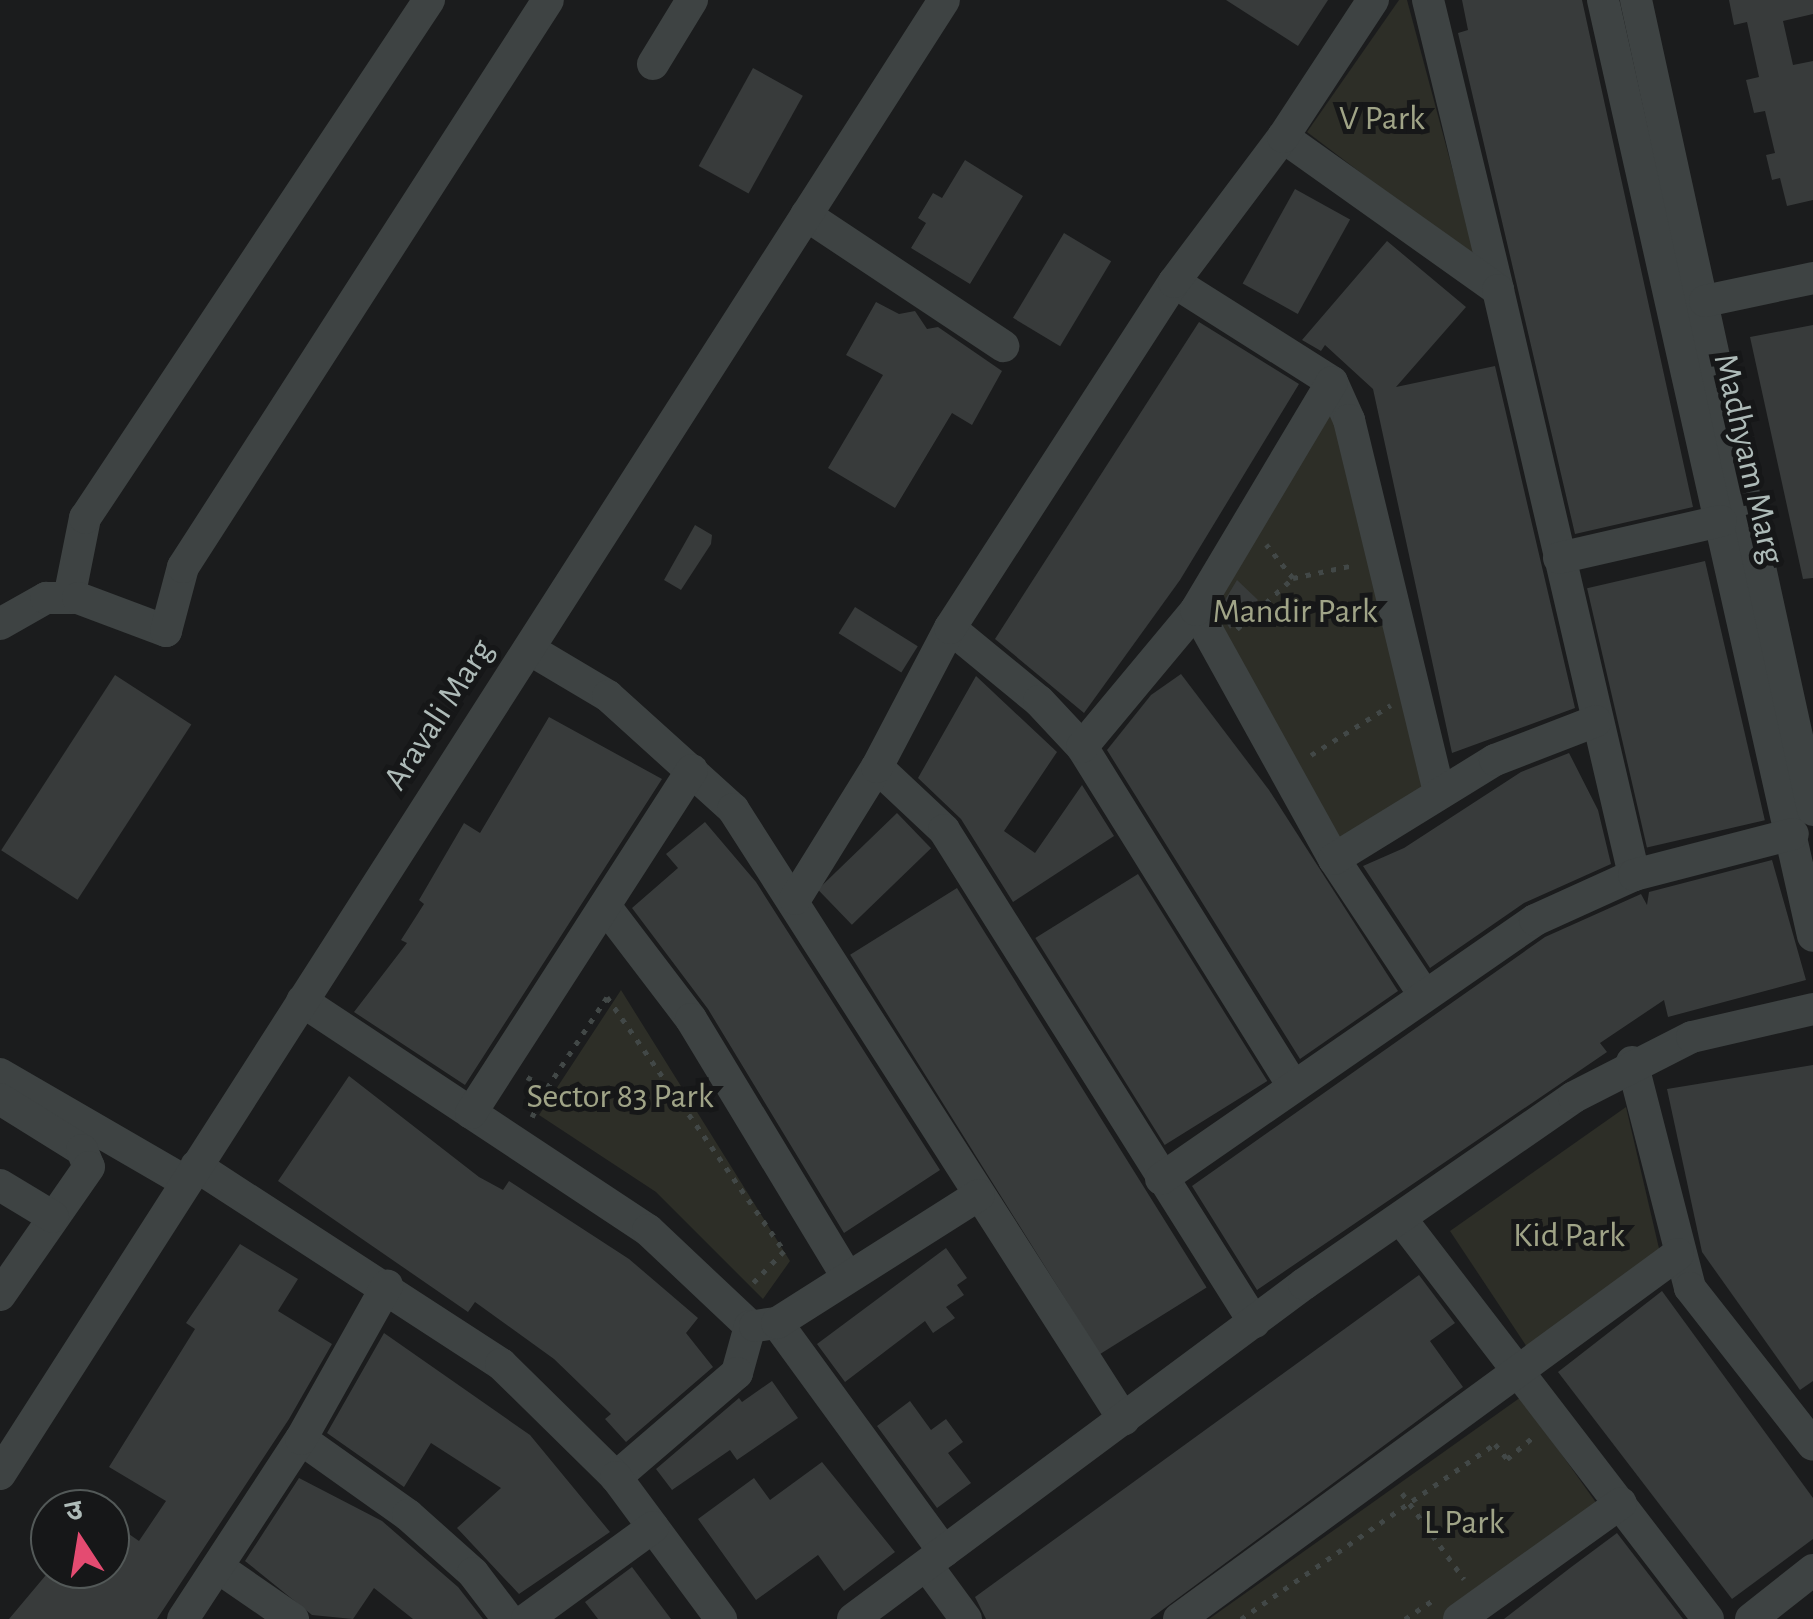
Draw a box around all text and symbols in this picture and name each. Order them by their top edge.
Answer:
park label: V Park [1339,98,1425,140]
street label: Madhyam Marg [1703,350,1793,568]
park label: Mandir Park [1212,591,1378,633]
street label: Aravali Marg [375,632,503,798]
park label: Sector 83 Park [526,1076,714,1118]
park label: Kid Park [1513,1215,1625,1257]
north arrow [30,1489,130,1589]
text: उ [63,1496,85,1527]
park label: L Park [1424,1502,1504,1544]

